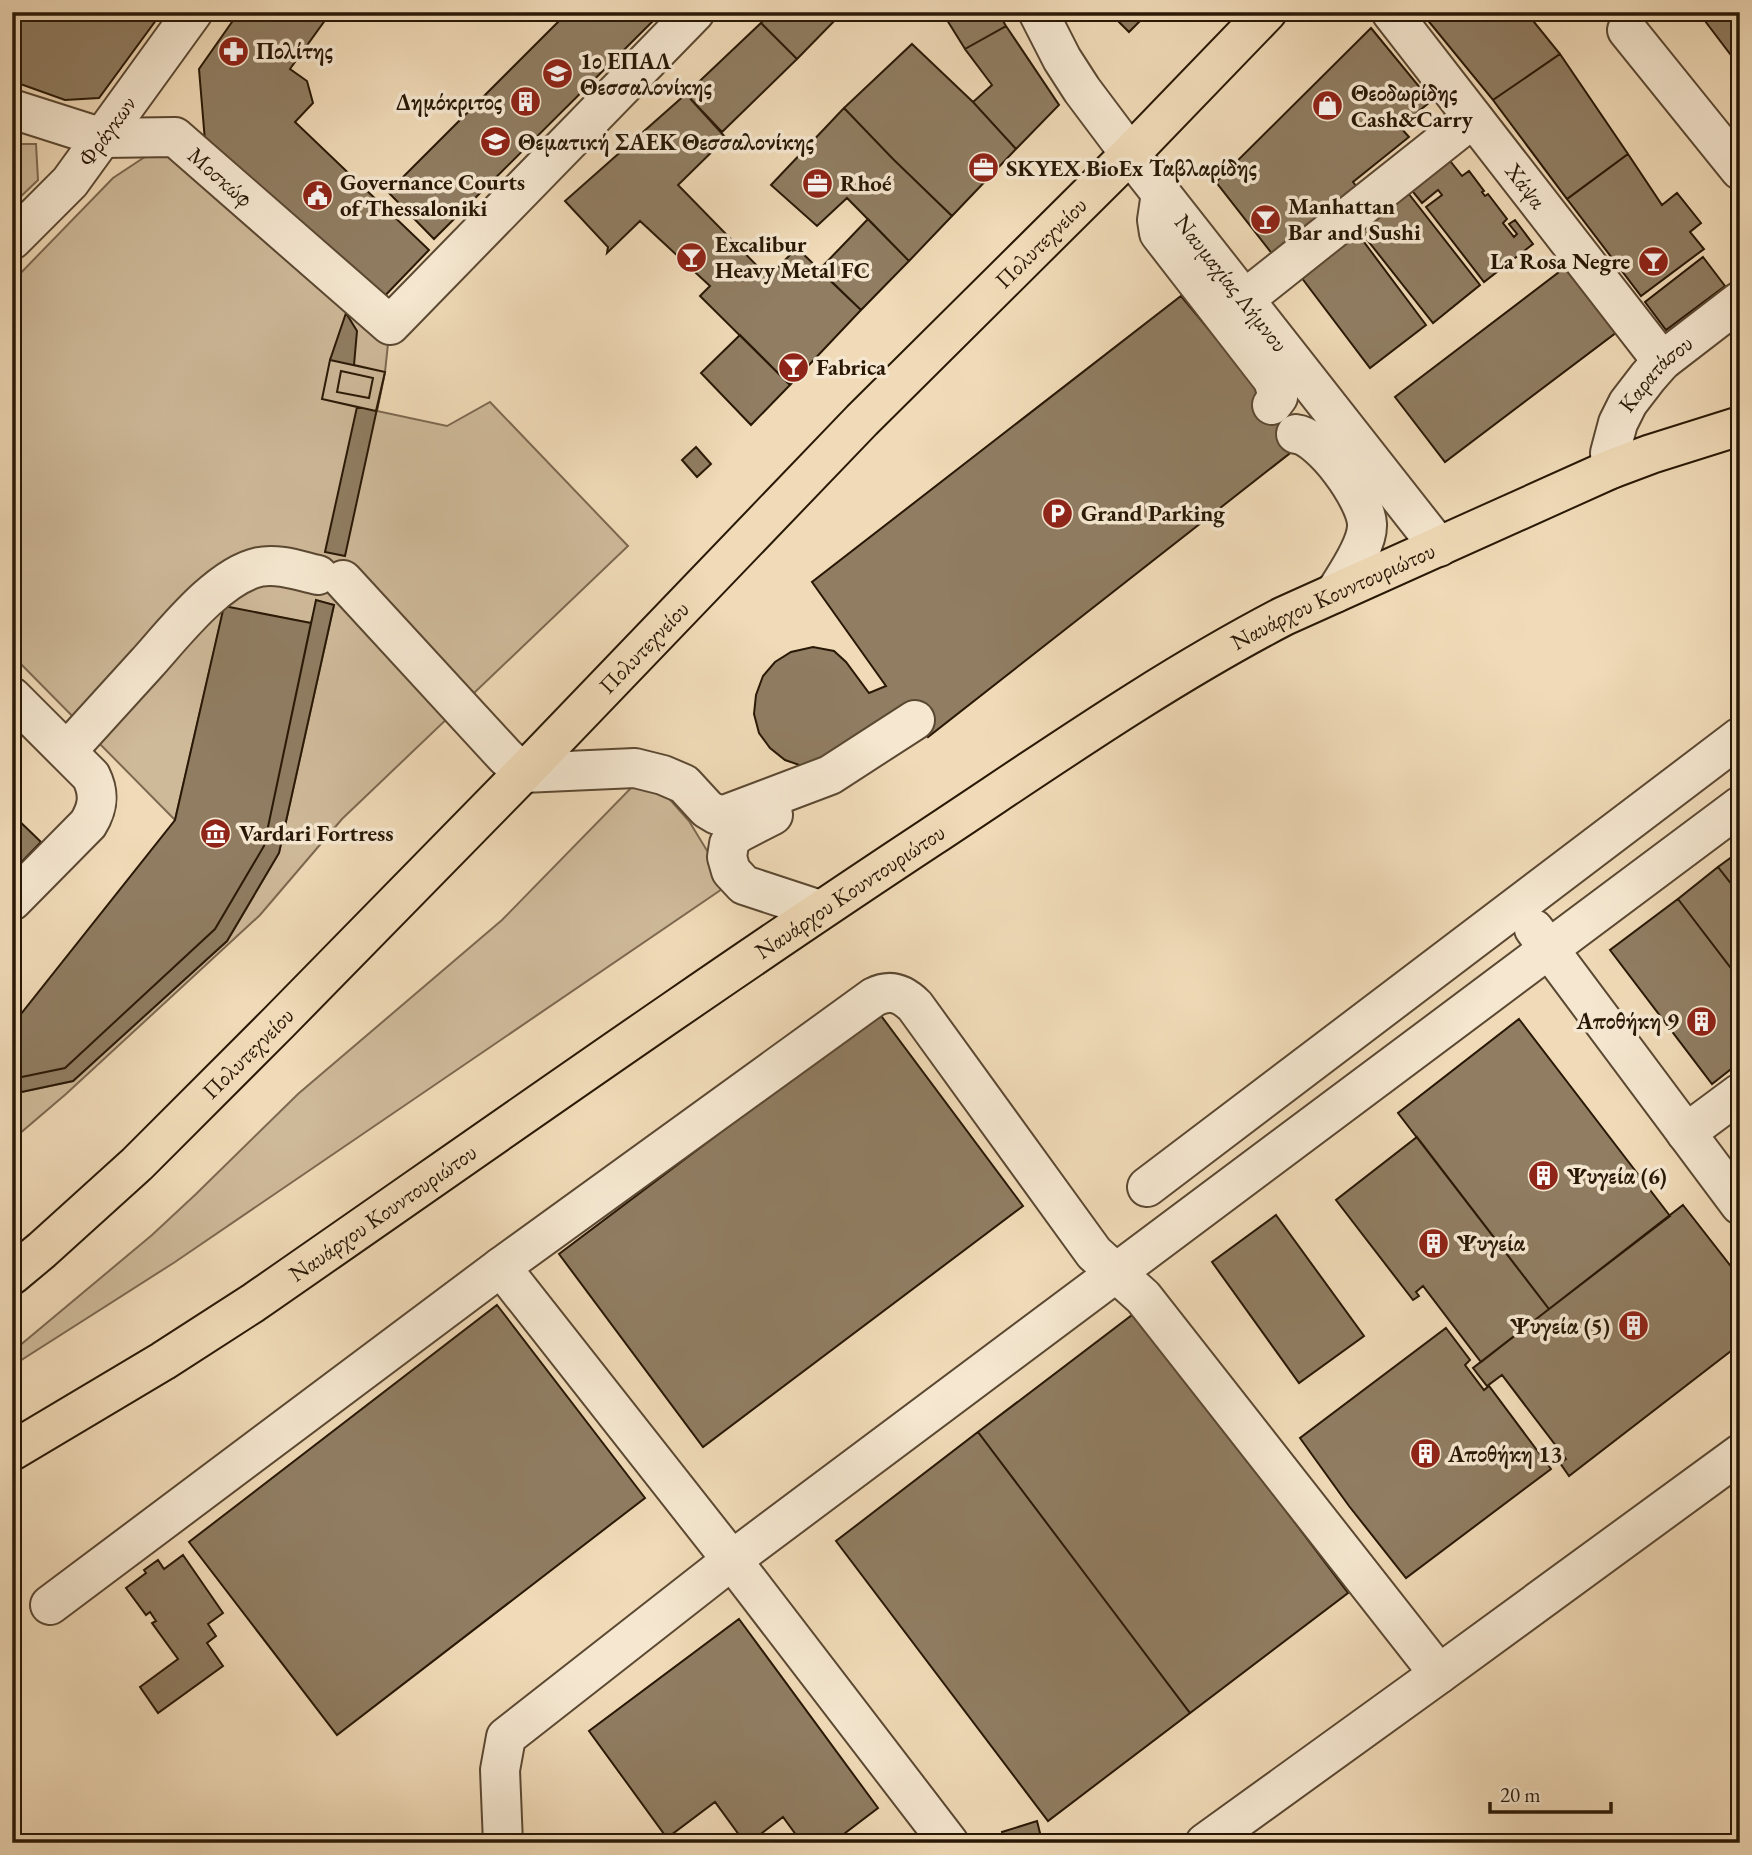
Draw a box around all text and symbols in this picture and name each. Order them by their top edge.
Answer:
pharmacy icon: Πολίτης [216,34,250,68]
place label: Πολίτης [256,36,333,66]
place label: 1ο ΕΠΑΛ Θεσσαλονίκης [580,46,712,102]
school or university icon: 1ο ΕΠΑΛ Θεσσαλονίκης [540,57,574,91]
place label: Θεοδωρίδης Cash&Carry [1351,78,1474,134]
building icon: Δημόκριτος [508,85,542,119]
place label: Δημόκριτος [396,87,502,117]
shop icon: Θεοδωρίδης Cash&Carry [1311,89,1345,123]
street label: Φράγκων [71,90,143,172]
school or university icon: Θεματική ΣΑΕΚ Θεσσαλονίκης [478,125,512,159]
place label: Θεματική ΣΑΕΚ Θεσσαλονίκης [518,127,814,157]
street label: Μοσκώφ [182,140,259,213]
office icon: SKYEX BioEx Ταβλαρίδης [966,151,1000,185]
place label: SKYEX BioEx Ταβλαρίδης [1006,153,1257,183]
street label: Χάψα [1498,156,1553,215]
office icon: Rhoé [800,166,834,200]
place label: Governance Courts of Thessaloniki [340,167,525,223]
place label: Rhoé [840,168,892,198]
public building icon: Governance Courts of Thessaloniki [300,178,334,212]
street label: Πολυτεχνείου [988,190,1093,295]
place label: Manhattan Bar and Sushi [1288,191,1421,247]
bar icon: Manhattan Bar and Sushi [1248,202,1282,236]
street label: Ναυμαχίας Λήμνου [1168,208,1295,358]
place label: Excalibur Heavy Metal FC [715,229,870,285]
bar icon: Excalibur Heavy Metal FC [675,240,709,274]
bar icon: La Rosa Negre [1636,244,1670,278]
place label: La Rosa Negre [1490,246,1630,276]
street label: Καρατάσου [1611,328,1699,418]
bar icon: Fabrica [776,350,810,384]
place label: Fabrica [816,352,887,382]
parking icon: Grand Parking [1041,496,1075,530]
place label: Grand Parking [1081,498,1225,528]
street label: Ναυάρχου Κουντουριώτου [1225,535,1440,657]
street label: Πολυτεχνείου [592,594,695,700]
museum icon: Vardari Fortress [199,816,233,850]
street label: Ναυάρχου Κουντουριώτου [749,817,951,966]
place label: Vardari Fortress [239,818,394,848]
street label: Πολυτεχνείου [196,1001,300,1105]
building icon: Αποθήκη 9 [1685,1004,1719,1038]
place label: Αποθήκη 9 [1575,1006,1679,1036]
street label: Ναυάρχου Κουντουριώτου [283,1137,483,1289]
building icon: Ψυγεία (6) [1527,1159,1561,1193]
place label: Ψυγεία (6) [1567,1161,1667,1191]
building icon: Ψυγεία [1417,1226,1451,1260]
place label: Ψυγεία [1457,1228,1526,1258]
building icon: Ψυγεία (5) [1616,1309,1650,1343]
place label: Ψυγεία (5) [1510,1311,1610,1341]
building icon: Αποθήκη 13 [1408,1437,1442,1471]
place label: Αποθήκη 13 [1447,1439,1563,1469]
scale bar [1490,1771,1610,1815]
text: 20 m [1500,1781,1541,1808]

